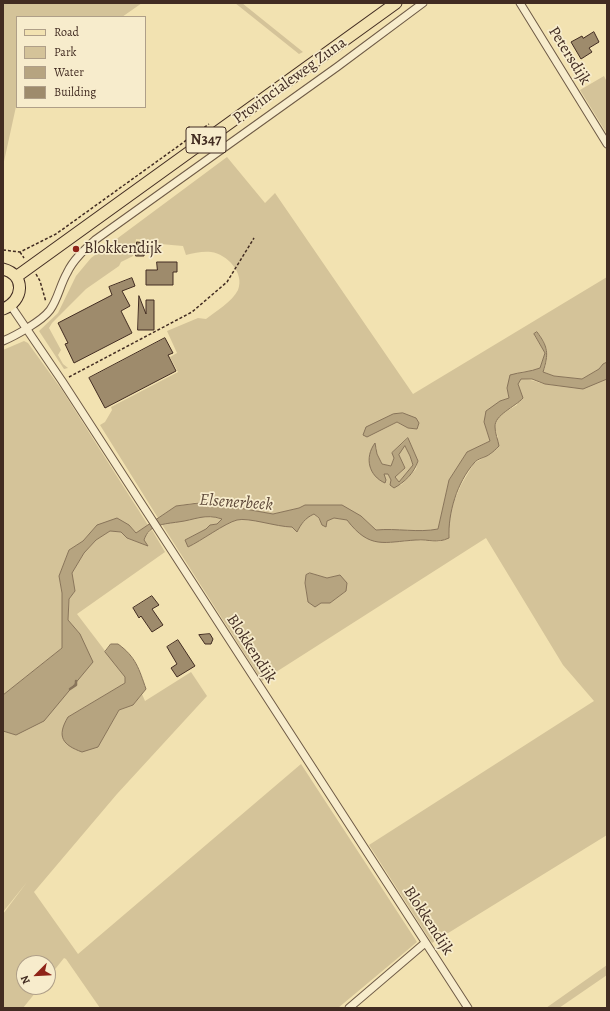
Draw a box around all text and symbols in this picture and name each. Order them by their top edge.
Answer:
legend [16,16,146,108]
street label: Petersdijk [544,23,594,89]
text: Road [54,24,79,40]
street label: Provincialeweg Zuna [230,33,350,129]
text: Park [54,44,77,60]
text: Water [54,64,84,80]
text: Building [54,84,96,100]
road number: N347 [186,127,226,153]
place label: Blokkendijk [84,239,162,259]
marker: Blokkendijk [71,244,81,254]
water label: Elsenerbeek [199,490,273,516]
street label: Blokkendijk [222,611,280,687]
street label: Blokkendijk [399,883,457,959]
north arrow [16,955,56,995]
text: N [17,973,34,986]

